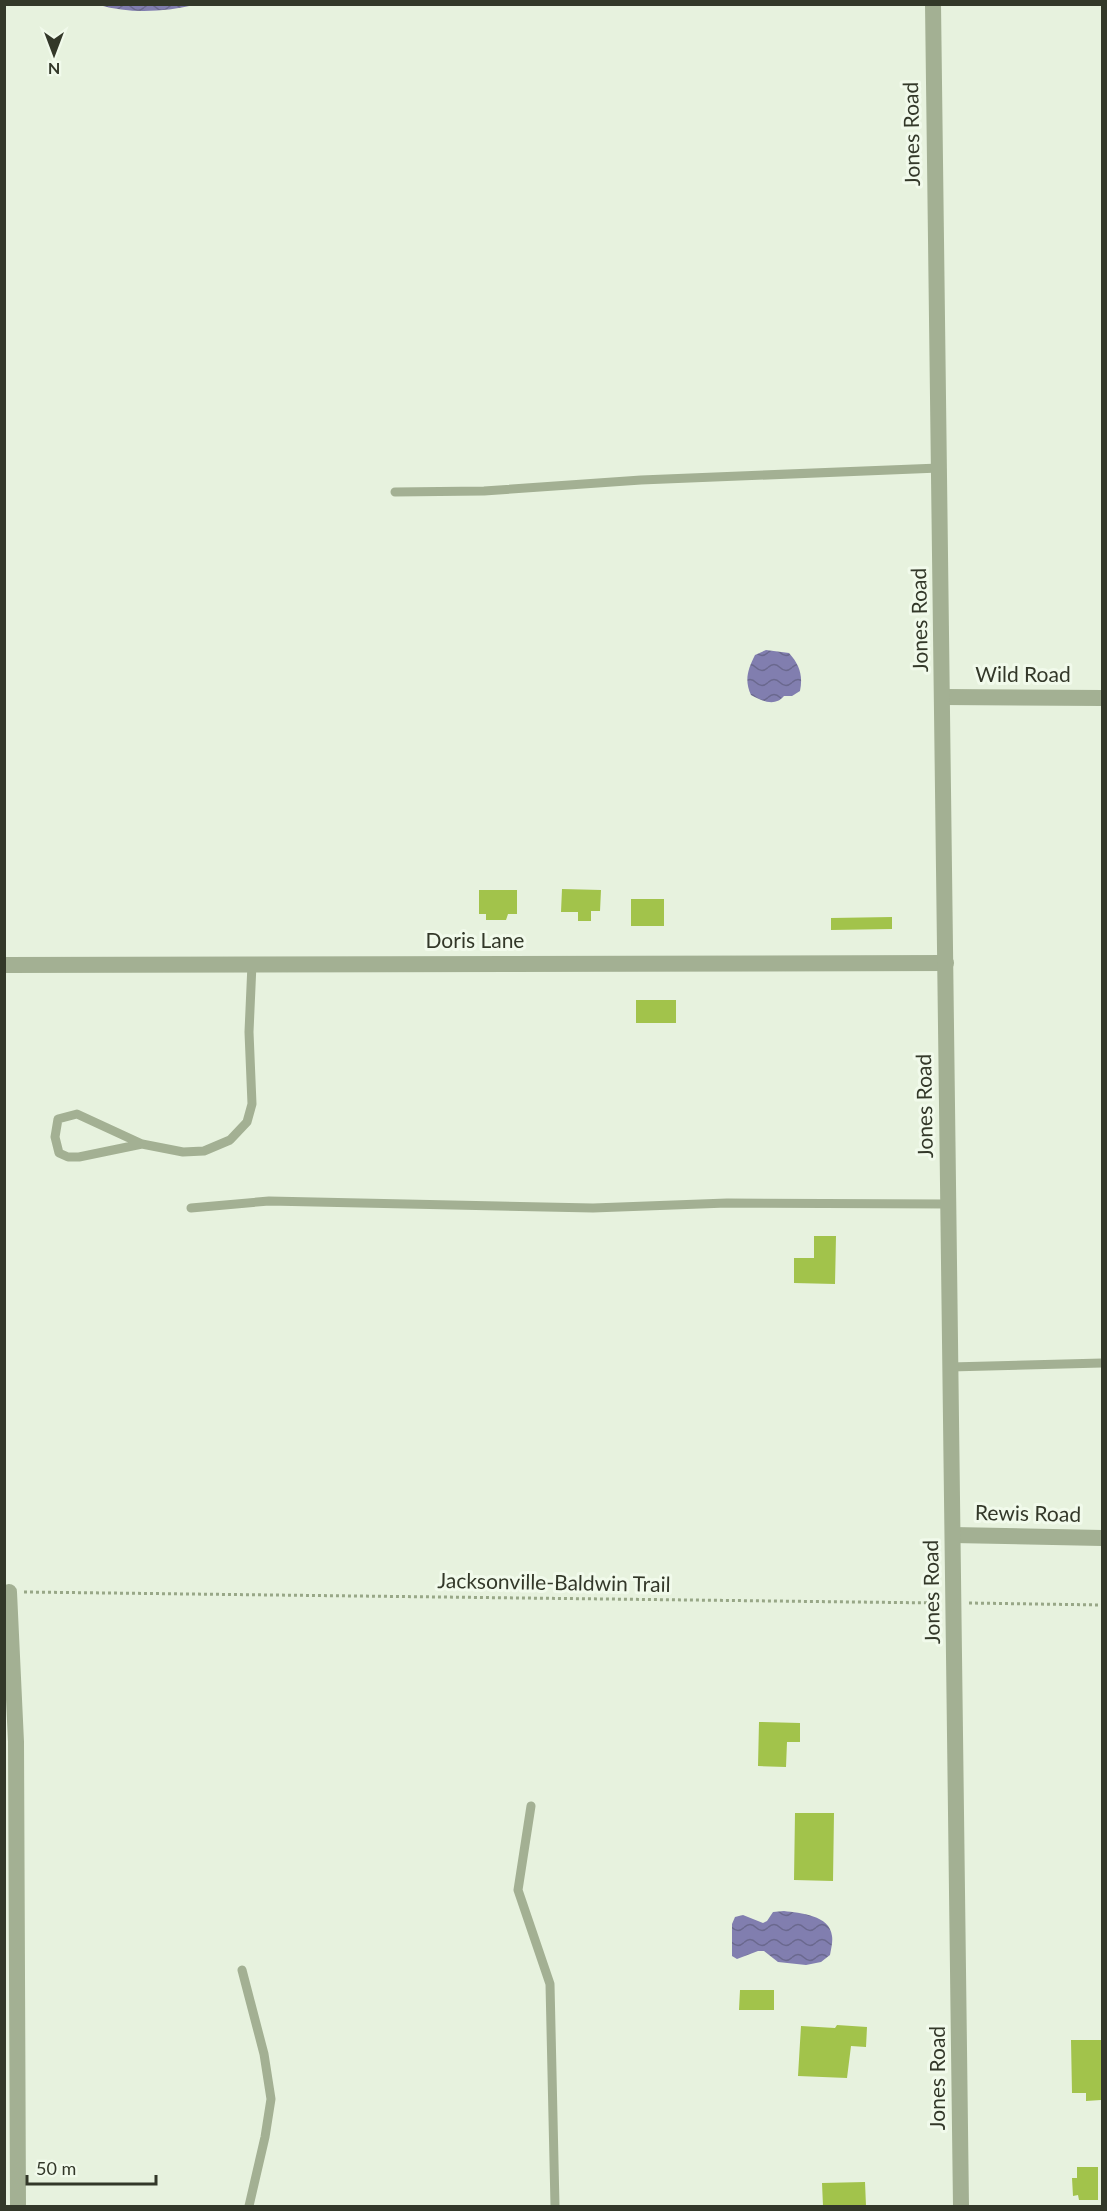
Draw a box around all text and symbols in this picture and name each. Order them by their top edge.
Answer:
north arrow [24,24,84,84]
text: N [48,60,60,79]
street label: Jones Road [897,82,924,186]
street label: Jones Road [905,568,932,672]
street label: Wild Road [975,661,1071,686]
street label: Doris Lane [426,927,524,952]
street label: Jones Road [910,1054,937,1158]
street label: Rewis Road [975,1499,1081,1526]
street label: Jones Road [917,1540,944,1644]
street label: Jacksonville-Baldwin Trail [437,1567,671,1596]
street label: Jones Road [924,2026,949,2130]
scale bar [27,2148,156,2186]
text: 50 m [36,2157,76,2179]

